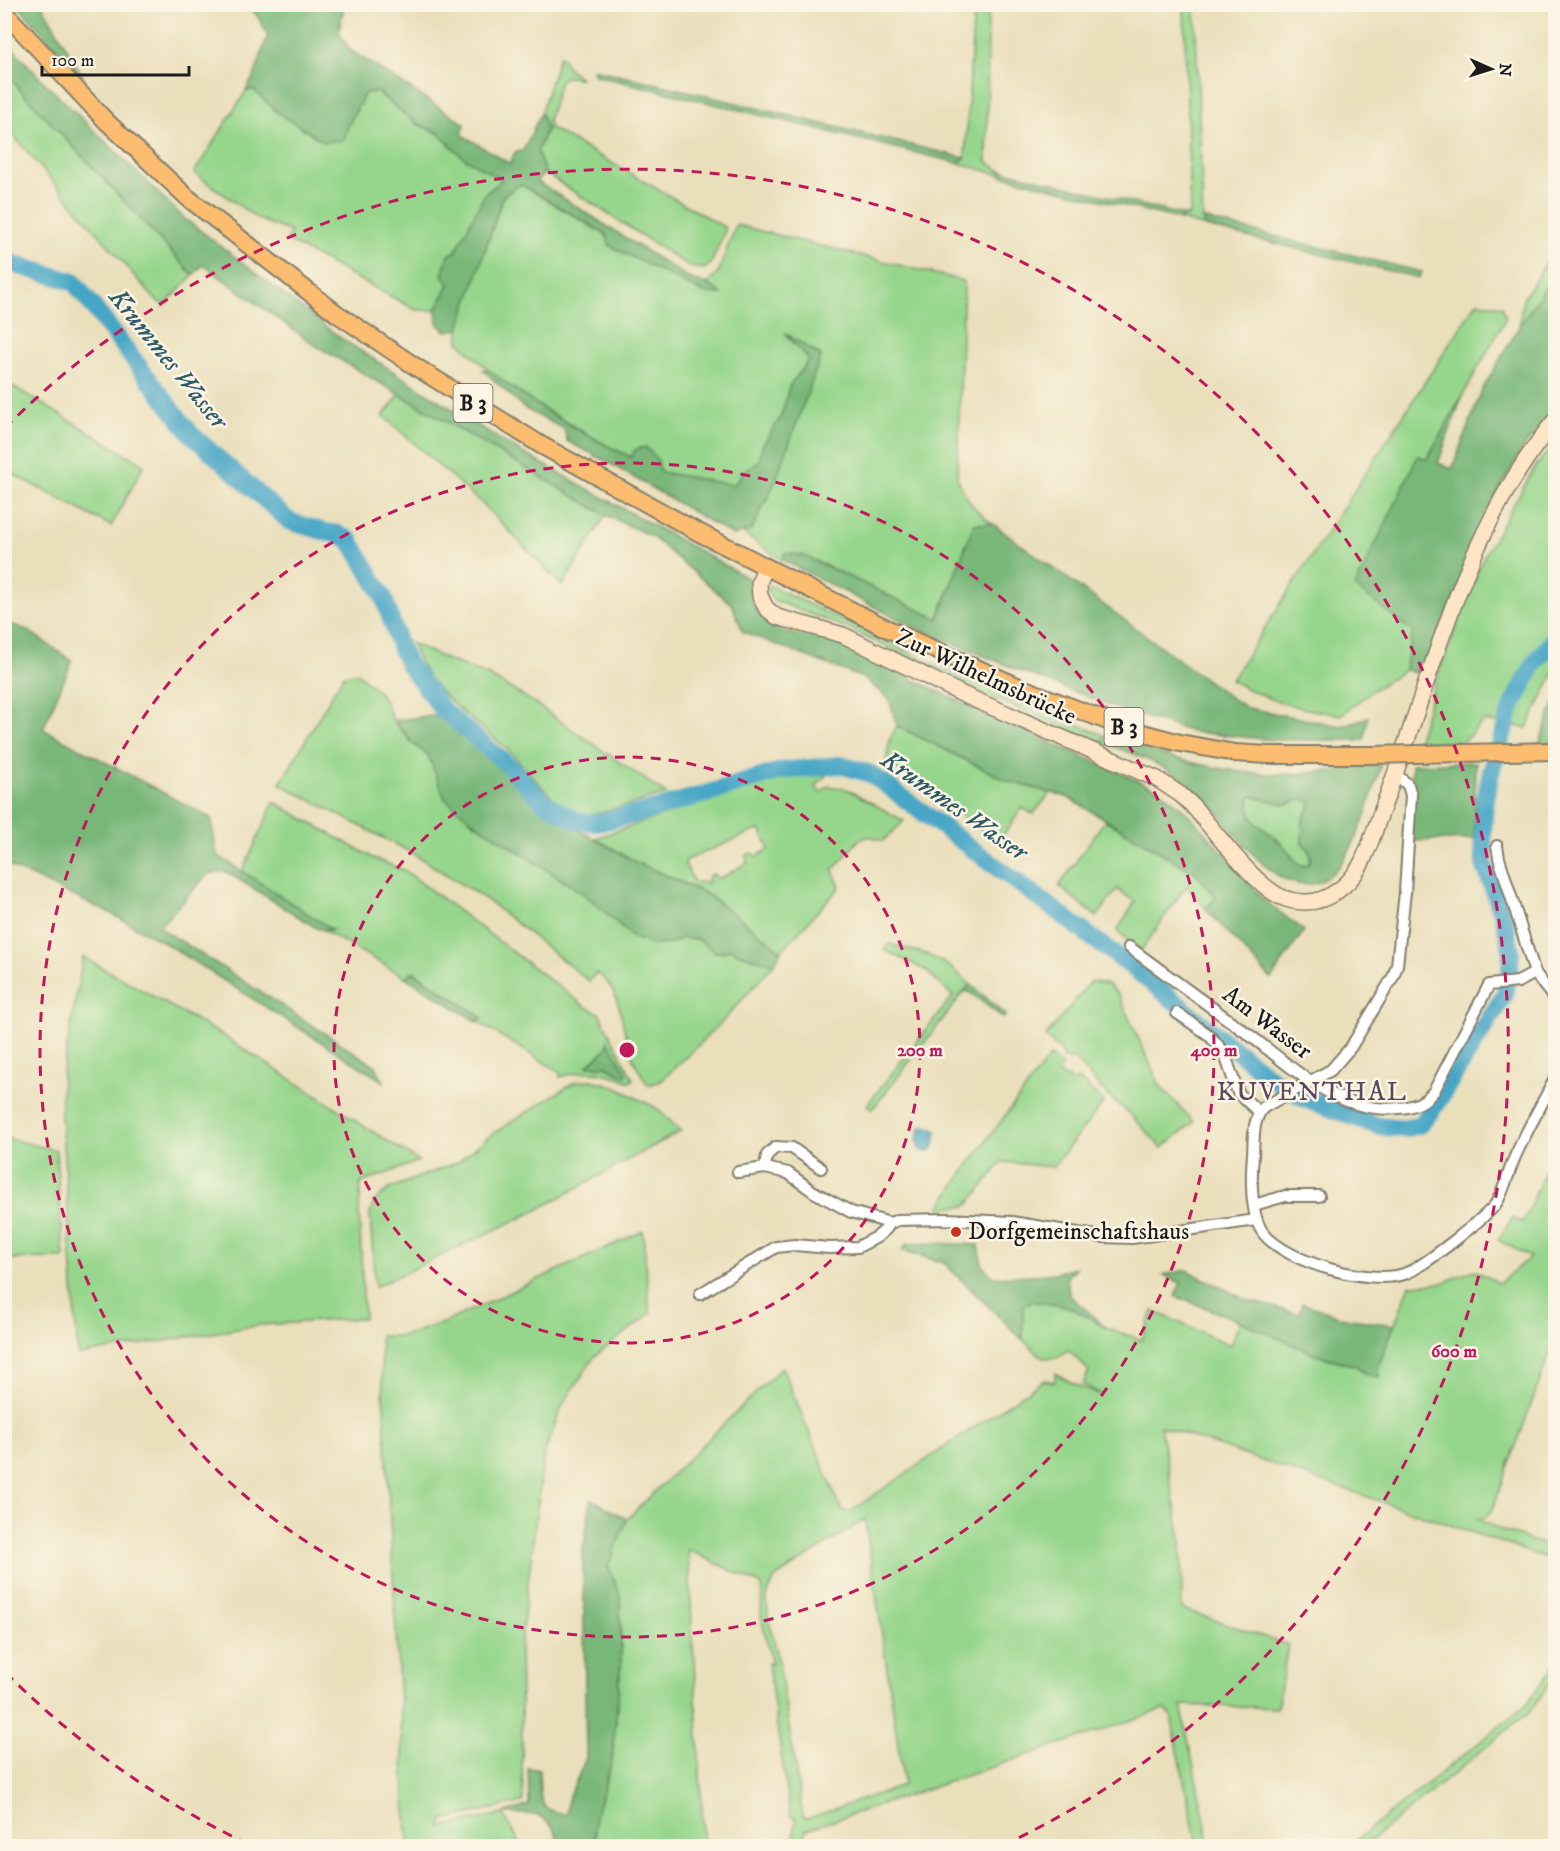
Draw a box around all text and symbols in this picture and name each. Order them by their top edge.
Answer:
scale bar [42,39,189,77]
north arrow [1461,39,1521,99]
text: 100 m [51,50,94,72]
text: N [1495,63,1515,77]
water label: Krummes Wasser [101,281,236,437]
road number: B 3 [454,384,492,422]
street label: Zur Wilhelmsbrücke [891,622,1081,732]
road number: B 3 [1104,708,1144,746]
water label: Krummes Wasser [873,743,1035,870]
street label: Am Wasser [1216,980,1318,1066]
centre of rings [617,1040,637,1060]
text: 200 m [897,1040,943,1062]
text: 400 m [1189,1040,1238,1062]
district label: KUVENTHAL [1216,1075,1408,1109]
place label: Dorfgemeinschaftshaus [968,1217,1189,1247]
marker: Dorfgemeinschaftshaus [949,1225,963,1239]
text: 600 m [1431,1341,1478,1363]

